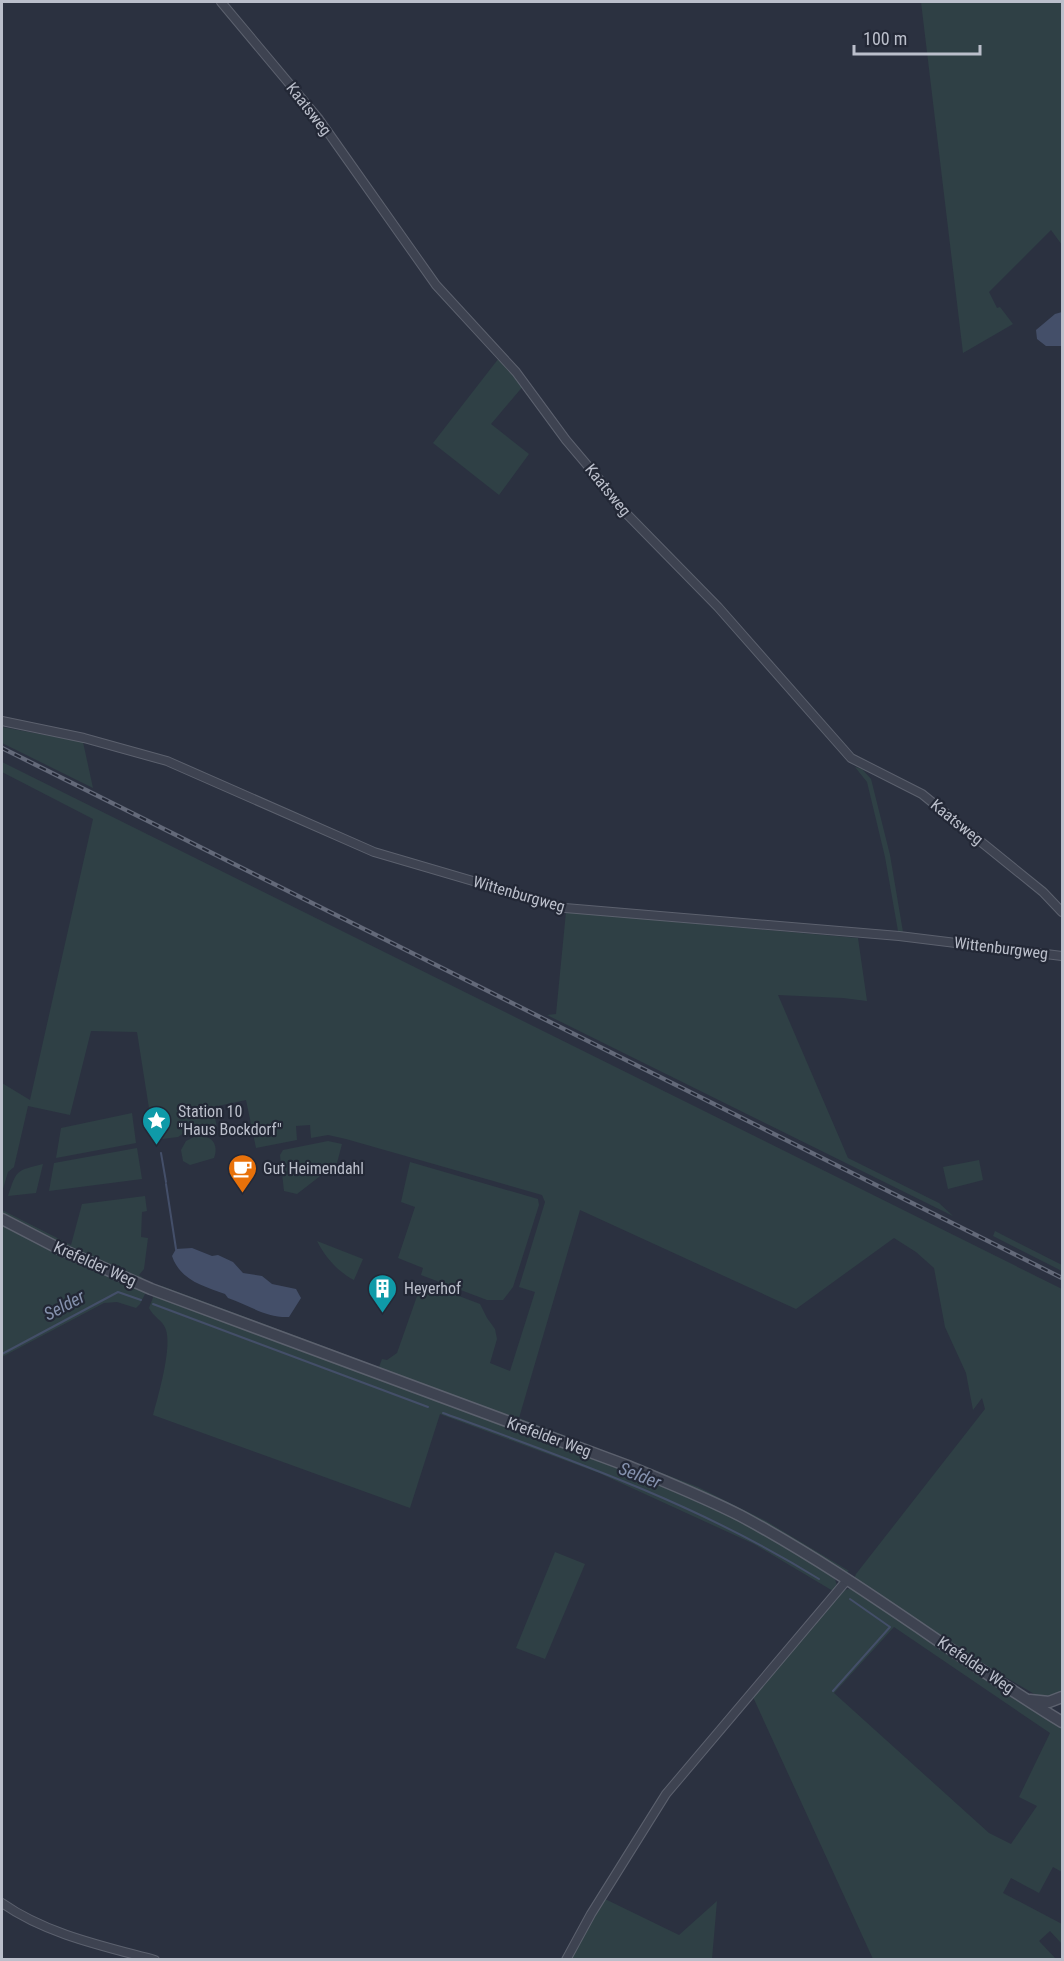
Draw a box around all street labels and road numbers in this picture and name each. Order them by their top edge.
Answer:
street label: Kaatsweg [282,79,336,139]
street label: Kaatsweg [581,460,635,520]
street label: Kaatsweg [927,795,987,849]
street label: Wittenburgweg [471,872,567,916]
street label: Wittenburgweg [953,933,1049,963]
street label: Krefelder Weg [51,1237,139,1291]
street label: Krefelder Weg [504,1413,594,1461]
street label: Krefelder Weg [934,1632,1018,1698]

